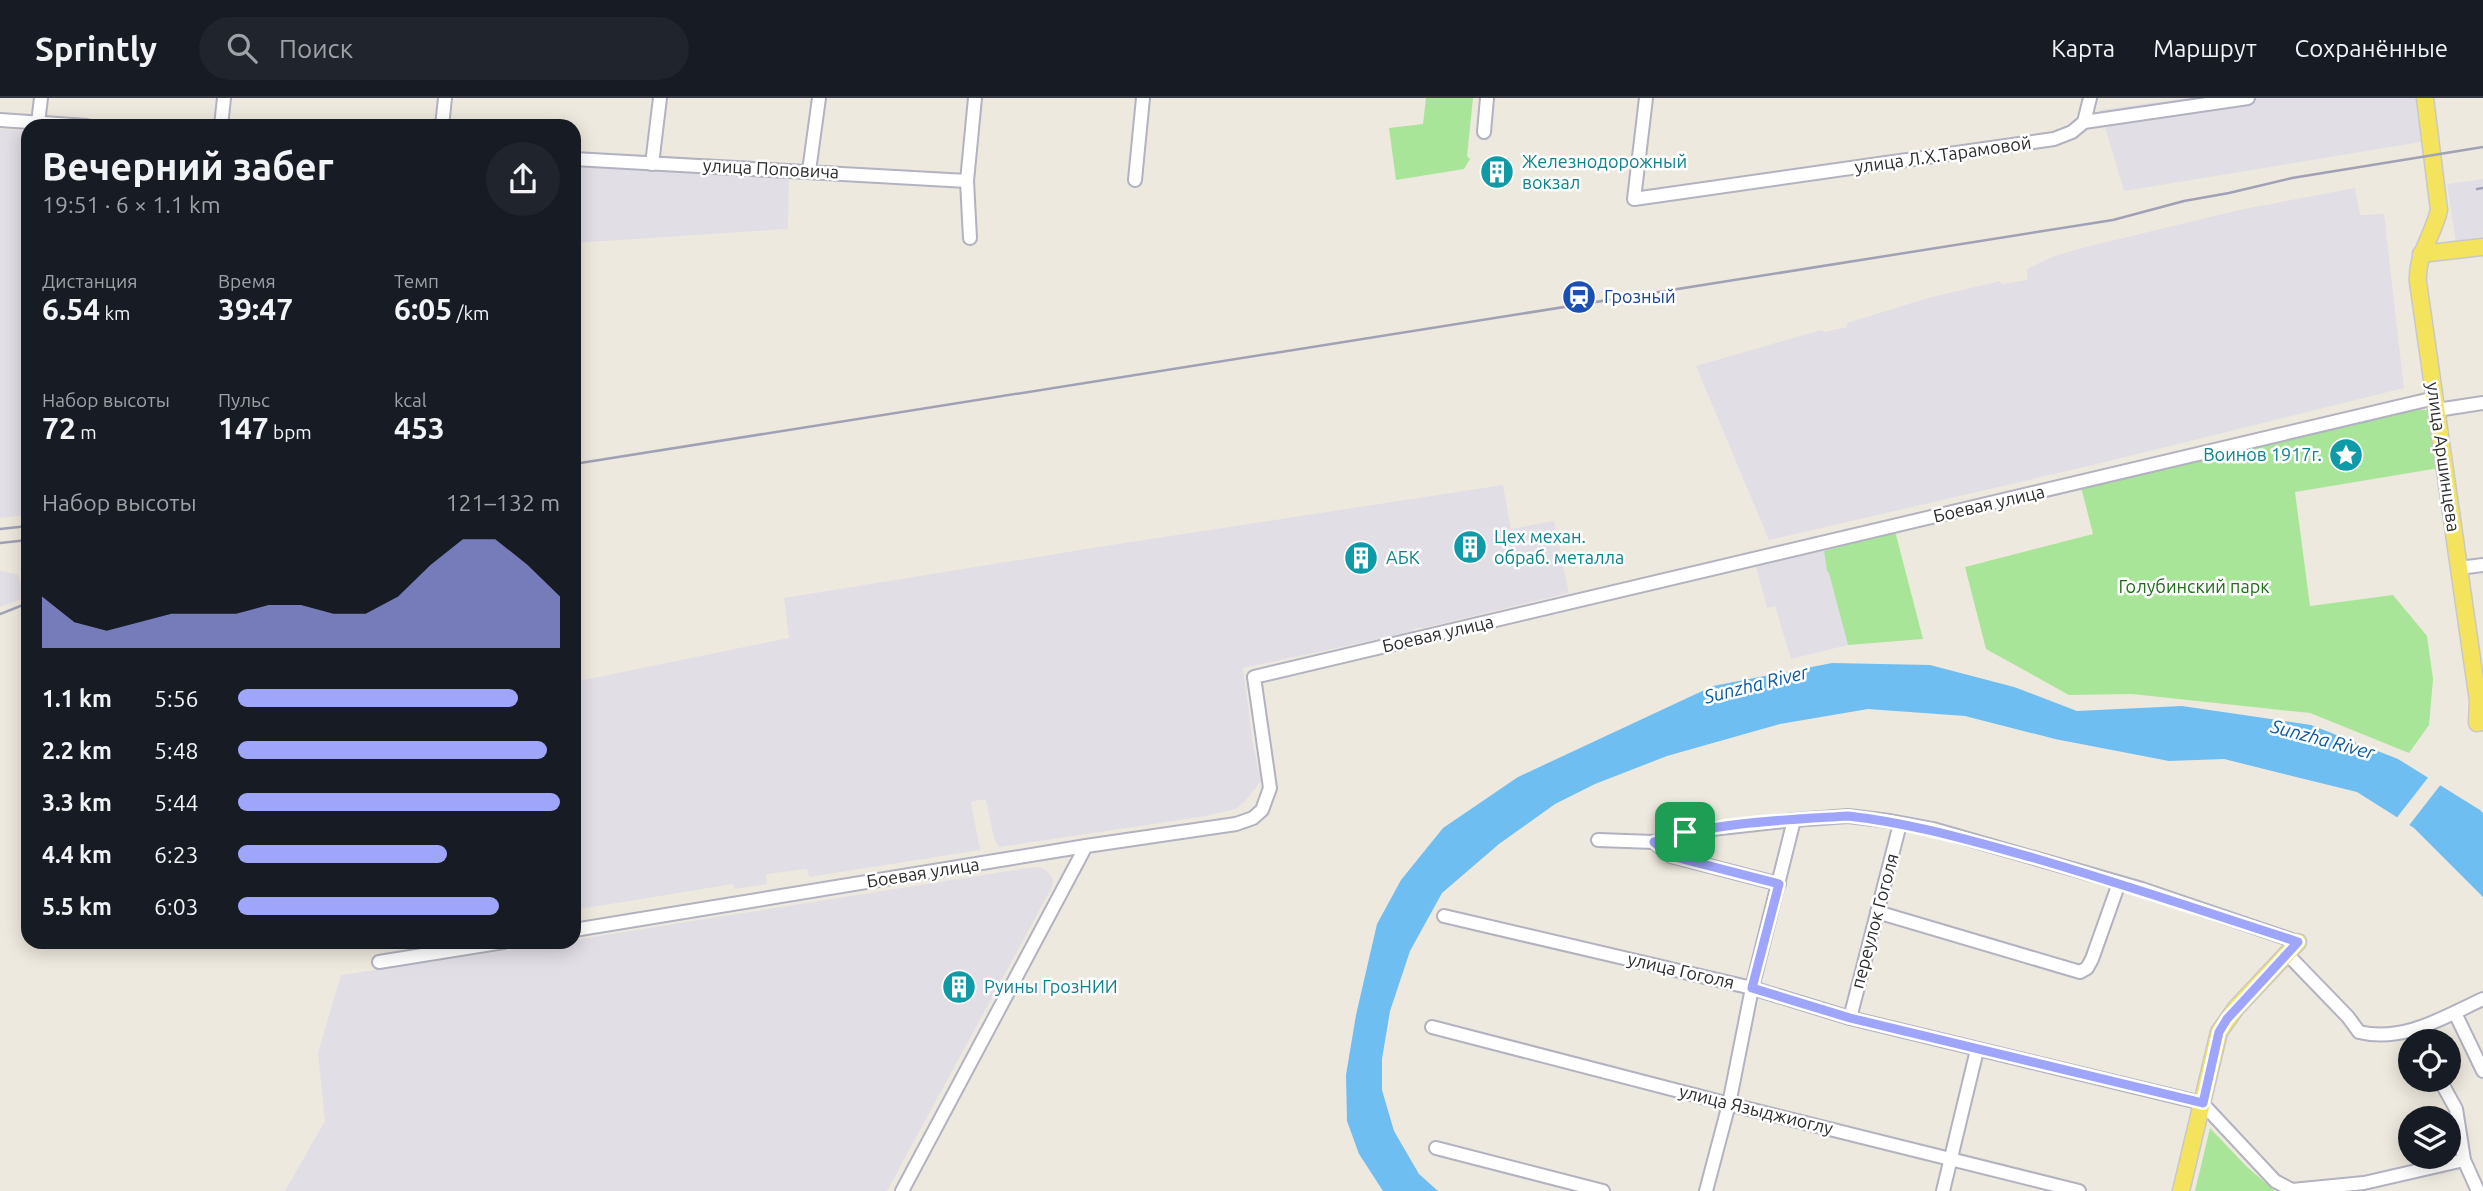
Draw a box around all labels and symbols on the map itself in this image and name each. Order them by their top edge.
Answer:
street label: улица Л.Х.Тарамовой [1853,132,2033,176]
place label: Железнодорожный вокзал [1522,151,1687,192]
building icon: Железнодорожный вокзал [1478,153,1516,191]
street label: улица Поповича [702,154,840,182]
station icon: Грозный [1560,278,1598,316]
place label: Грозный [1604,286,1676,306]
street label: улица Аршинцева [2424,381,2464,533]
place icon: Воинов 1917г. [2327,436,2365,474]
place label: Воинов 1917г. [2203,444,2322,464]
street label: Боевая улица [1931,480,2046,526]
place label: Цех механ. обраб. металла [1494,526,1624,567]
building icon: Цех механ. обраб. металла [1451,528,1489,566]
building icon: АБК [1342,539,1380,577]
place label: АБК [1386,547,1420,567]
park label: Голубинский парк [2118,576,2270,596]
street label: Боевая улица [1380,610,1495,656]
water label: Sunzha River [1701,660,1811,708]
water label: Sunzha River [2268,714,2378,764]
pin [1655,802,1715,862]
street label: переулок Гоголя [1846,851,1902,991]
street label: Боевая улица [865,853,981,891]
street label: улица Гоголя [1626,948,1737,992]
building icon: Руины ГрозНИИ [940,968,978,1006]
place label: Руины ГрозНИИ [984,976,1118,996]
street label: улица Языджиоглу [1677,1080,1836,1138]

